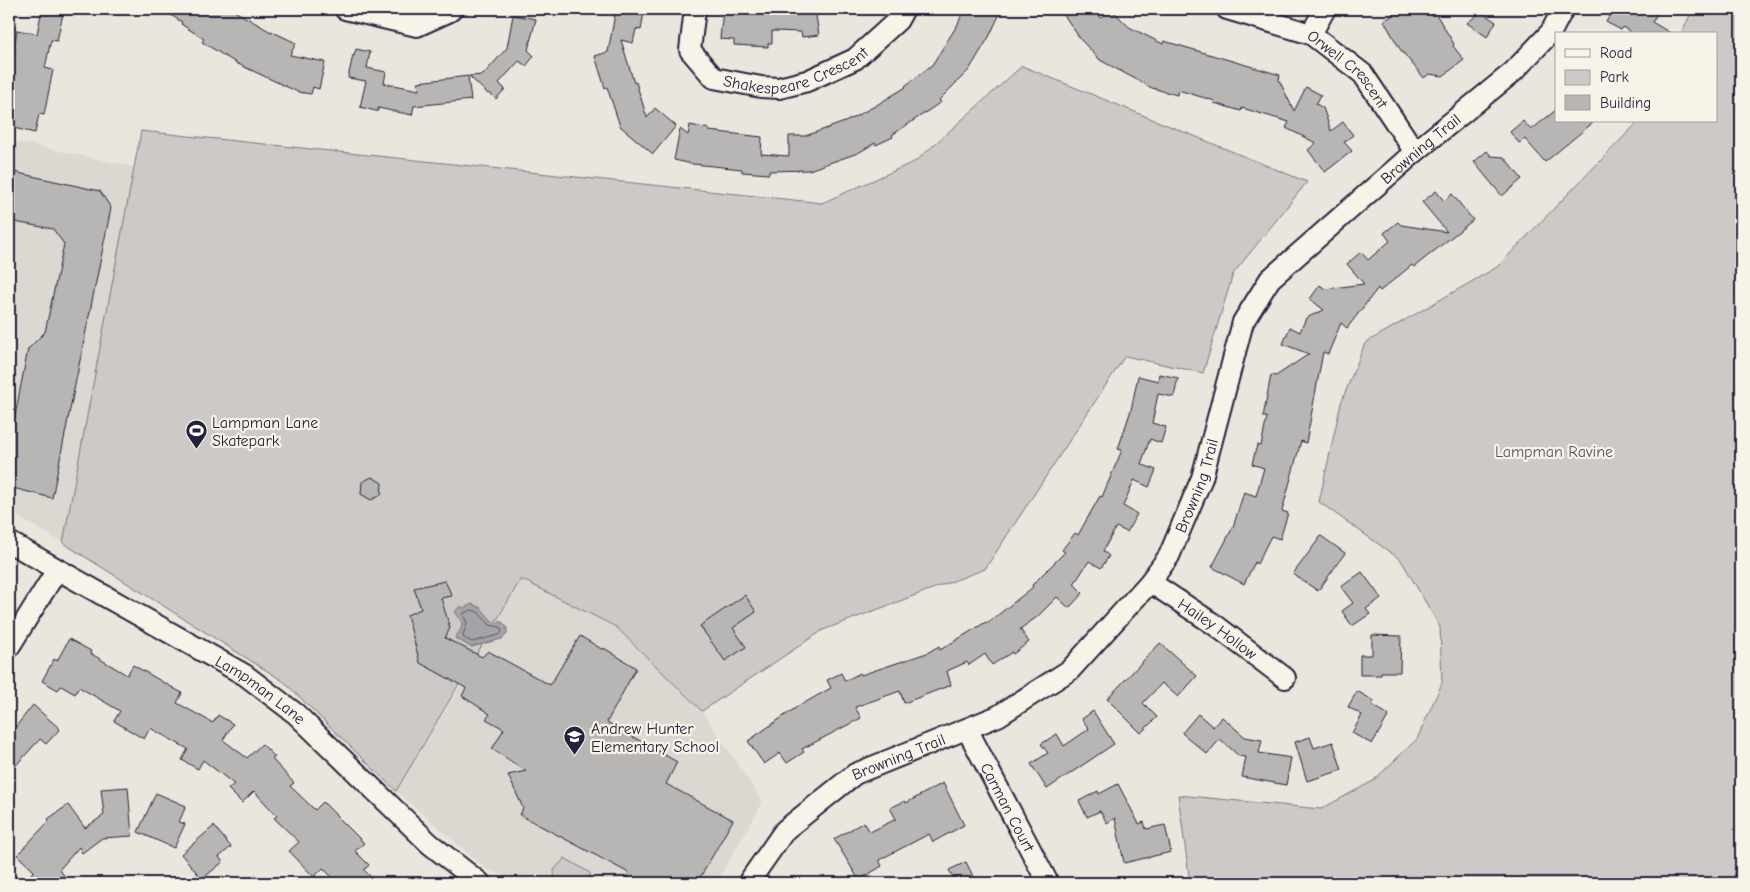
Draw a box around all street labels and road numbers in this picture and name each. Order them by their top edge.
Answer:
street label: Orwell Crescent [1304,27,1391,112]
street label: Shakespeare Crescent [722,43,873,98]
street label: Browning Trail [1377,111,1465,188]
street label: Browning Trail [1172,437,1222,536]
street label: Hailey Hollow [1174,595,1260,664]
street label: Lampman Lane [212,652,309,728]
street label: Browning Trail [849,730,948,784]
street label: Carman Court [976,760,1038,855]

